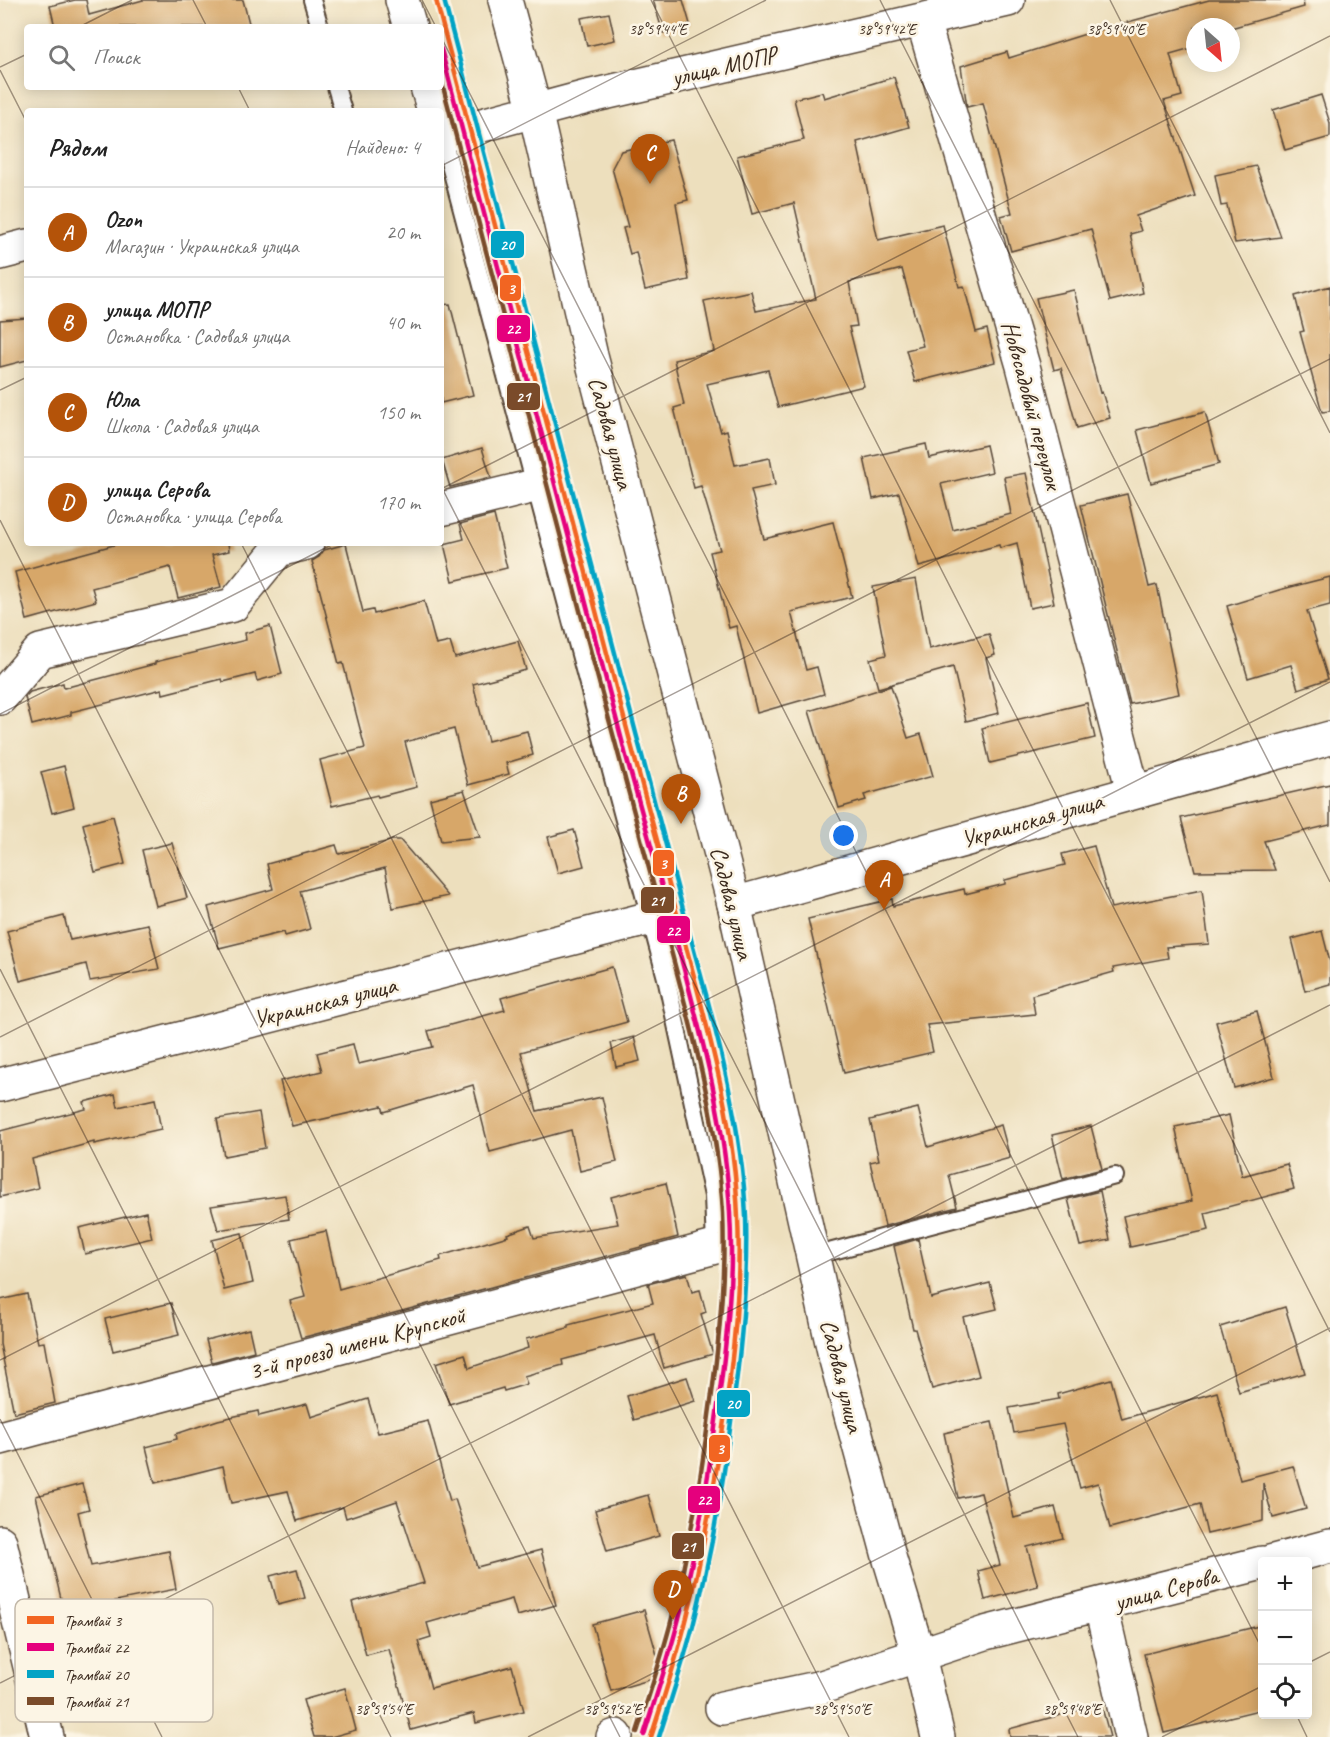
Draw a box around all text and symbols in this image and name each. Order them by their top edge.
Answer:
north arrow [1186,18,1240,72]
text: 38°59'44"E [629,20,689,39]
text: 38°59'42"E [858,20,918,39]
text: 38°59'40"E [1087,20,1147,39]
search box [24,24,444,90]
street label: улица МОПР [667,39,783,93]
icon: search [45,41,78,74]
text: Поиск [93,43,139,71]
text: Рядом [48,131,106,164]
pin: C [630,134,670,184]
text: Найдено: 4 [345,135,420,160]
text: Ozon [105,206,142,234]
text: A [62,220,73,245]
text: 20 m [386,220,420,245]
line badge: 20 [490,230,525,259]
text: Магазин · Украинская улица [105,234,299,259]
text: 20 [500,235,516,255]
line badge: 3 [499,274,522,302]
text: 3 [507,279,516,299]
text: улица МОПР [105,296,209,324]
text: B [62,310,73,335]
text: 40 m [386,310,420,335]
line badge: 22 [496,314,531,343]
street label: Новосадовый переулок [995,317,1069,495]
text: 22 [506,319,522,339]
text: Остановка · Садовая улица [105,324,289,349]
street label: Садовая улица [582,374,641,494]
line badge: 21 [506,382,541,411]
text: Юла [105,386,139,414]
text: 21 [516,387,532,407]
text: C [63,400,72,425]
text: 150 m [377,400,420,425]
text: Школа · Садовая улица [105,414,259,439]
text: улица Серова [105,476,209,504]
text: D [62,490,73,515]
text: 170 m [377,490,420,515]
text: Остановка · улица Серова [105,504,282,529]
pin: B [662,774,700,824]
street label: Украинская улица [958,785,1108,855]
your location [829,821,858,850]
street label: Садовая улица [704,844,761,964]
line badge: 3 [652,849,675,877]
text: 3 [659,854,668,874]
pin: A [864,860,904,910]
line badge: 21 [640,886,675,914]
text: 21 [650,891,666,911]
line badge: 22 [656,915,691,944]
text: 22 [666,921,682,941]
street label: Украинская улица [250,969,401,1034]
street label: 3-й проезд имени Крупской [246,1299,470,1386]
street label: Садовая улица [814,1317,871,1437]
line badge: 20 [716,1389,751,1418]
text: 20 [726,1394,742,1414]
line badge: 3 [708,1434,731,1463]
text: 3 [716,1439,725,1459]
line badge: 22 [687,1485,721,1514]
text: 22 [697,1490,713,1510]
line badge: 21 [671,1532,705,1560]
text: 21 [681,1537,697,1557]
map controls [1258,1557,1312,1719]
button: + [1258,1557,1312,1611]
street label: улица Серова [1109,1560,1223,1618]
pin: D [654,1570,692,1620]
legend [15,1599,213,1722]
text: Трамвай 3 [64,1611,123,1631]
button: − [1258,1611,1312,1665]
text: Трамвай 22 [64,1638,130,1658]
text: Трамвай 20 [64,1665,130,1685]
button: locate [1258,1665,1312,1719]
text: Трамвай 21 [64,1692,129,1712]
text: 38°59'54"E [355,1700,415,1719]
text: 38°59'52"E [584,1700,644,1719]
text: 38°59'50"E [813,1700,873,1719]
text: 38°59'48"E [1043,1700,1103,1719]

